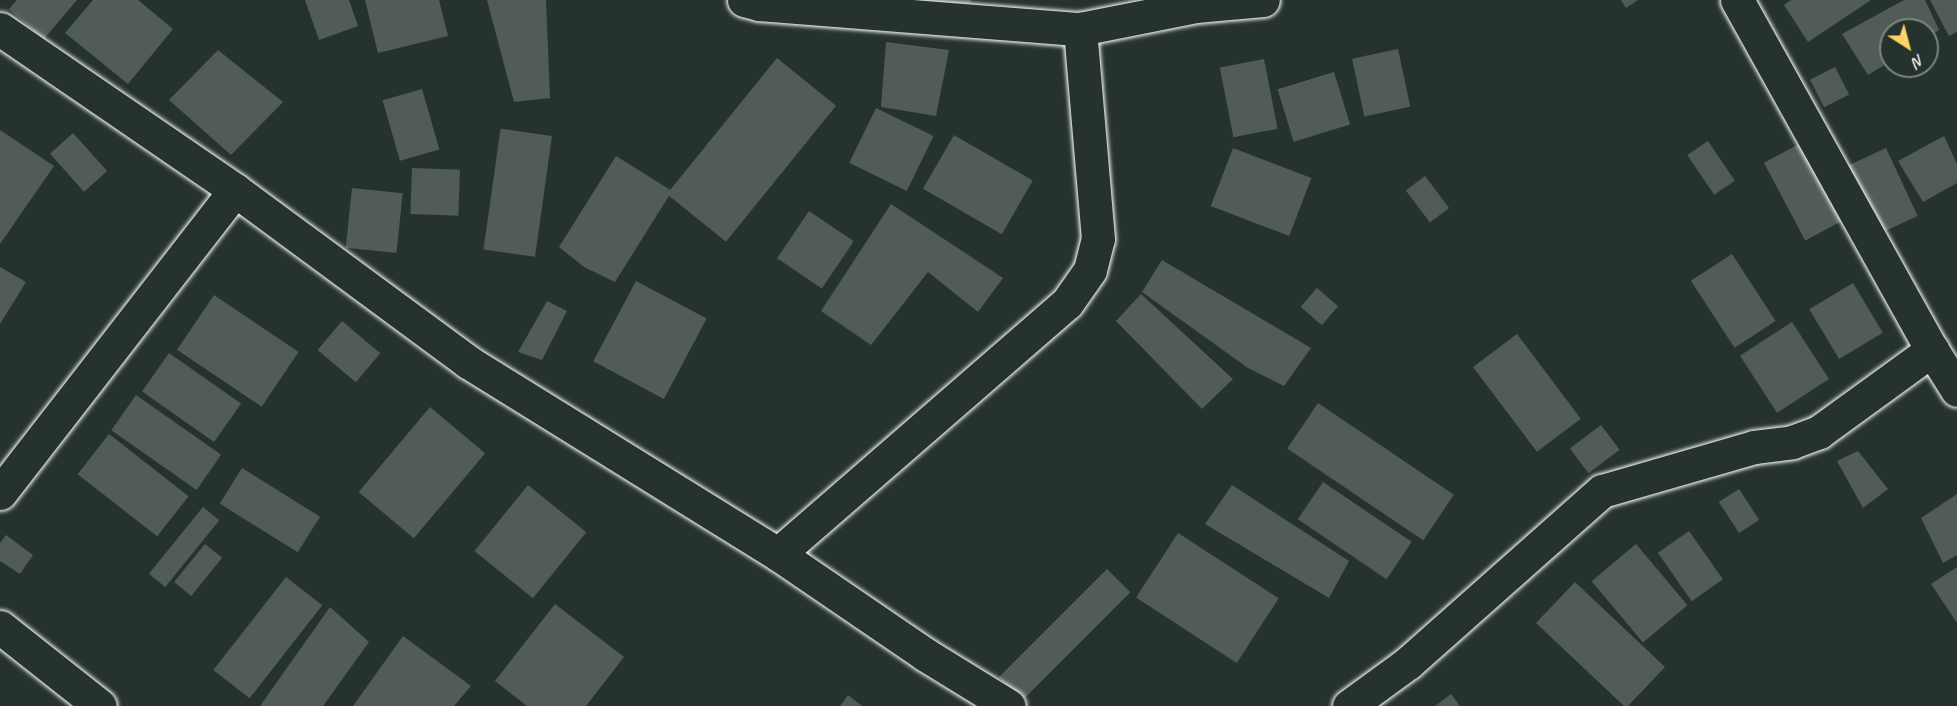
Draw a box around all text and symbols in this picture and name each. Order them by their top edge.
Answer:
north arrow [1879,18,1939,78]
text: N [1909,50,1928,72]

